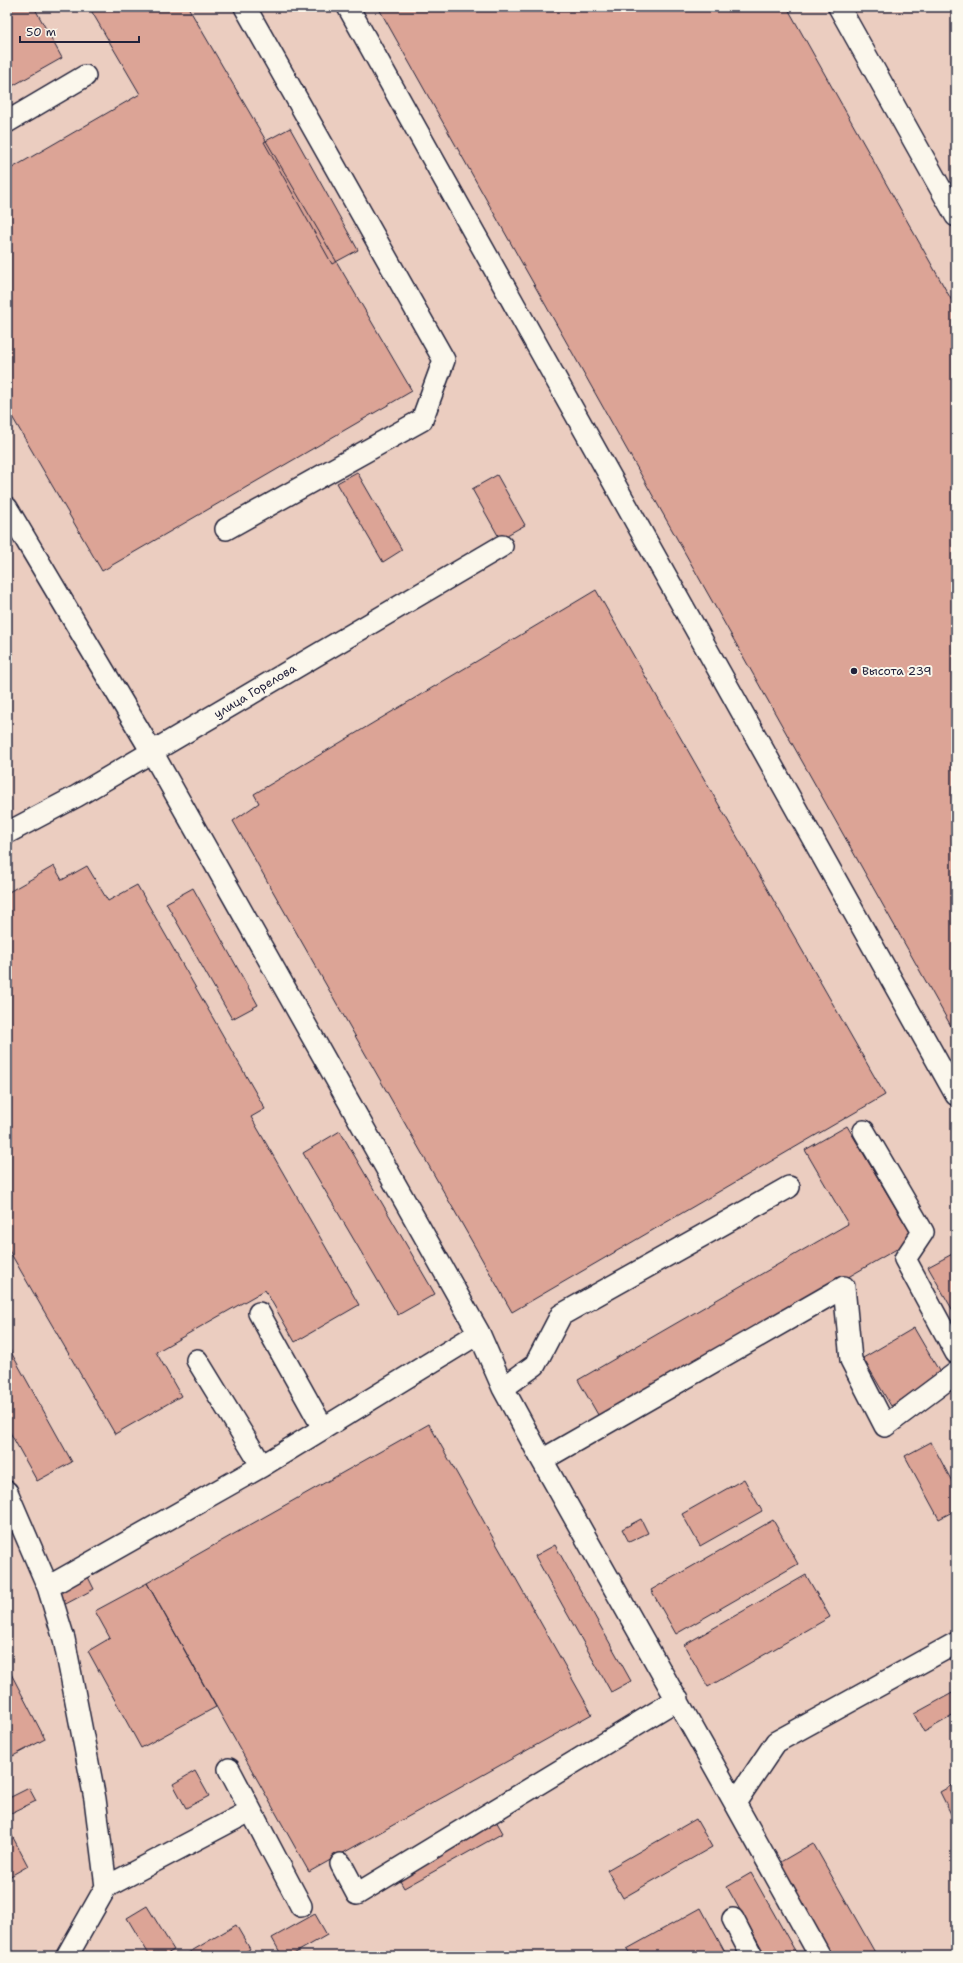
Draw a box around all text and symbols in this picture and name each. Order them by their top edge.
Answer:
scale bar [20,18,139,44]
text: 50 m [26,24,56,40]
street label: улица Горелова [211,660,300,722]
place label: Высота 239 [862,663,932,679]
marker: Высота 239 [849,666,859,676]

